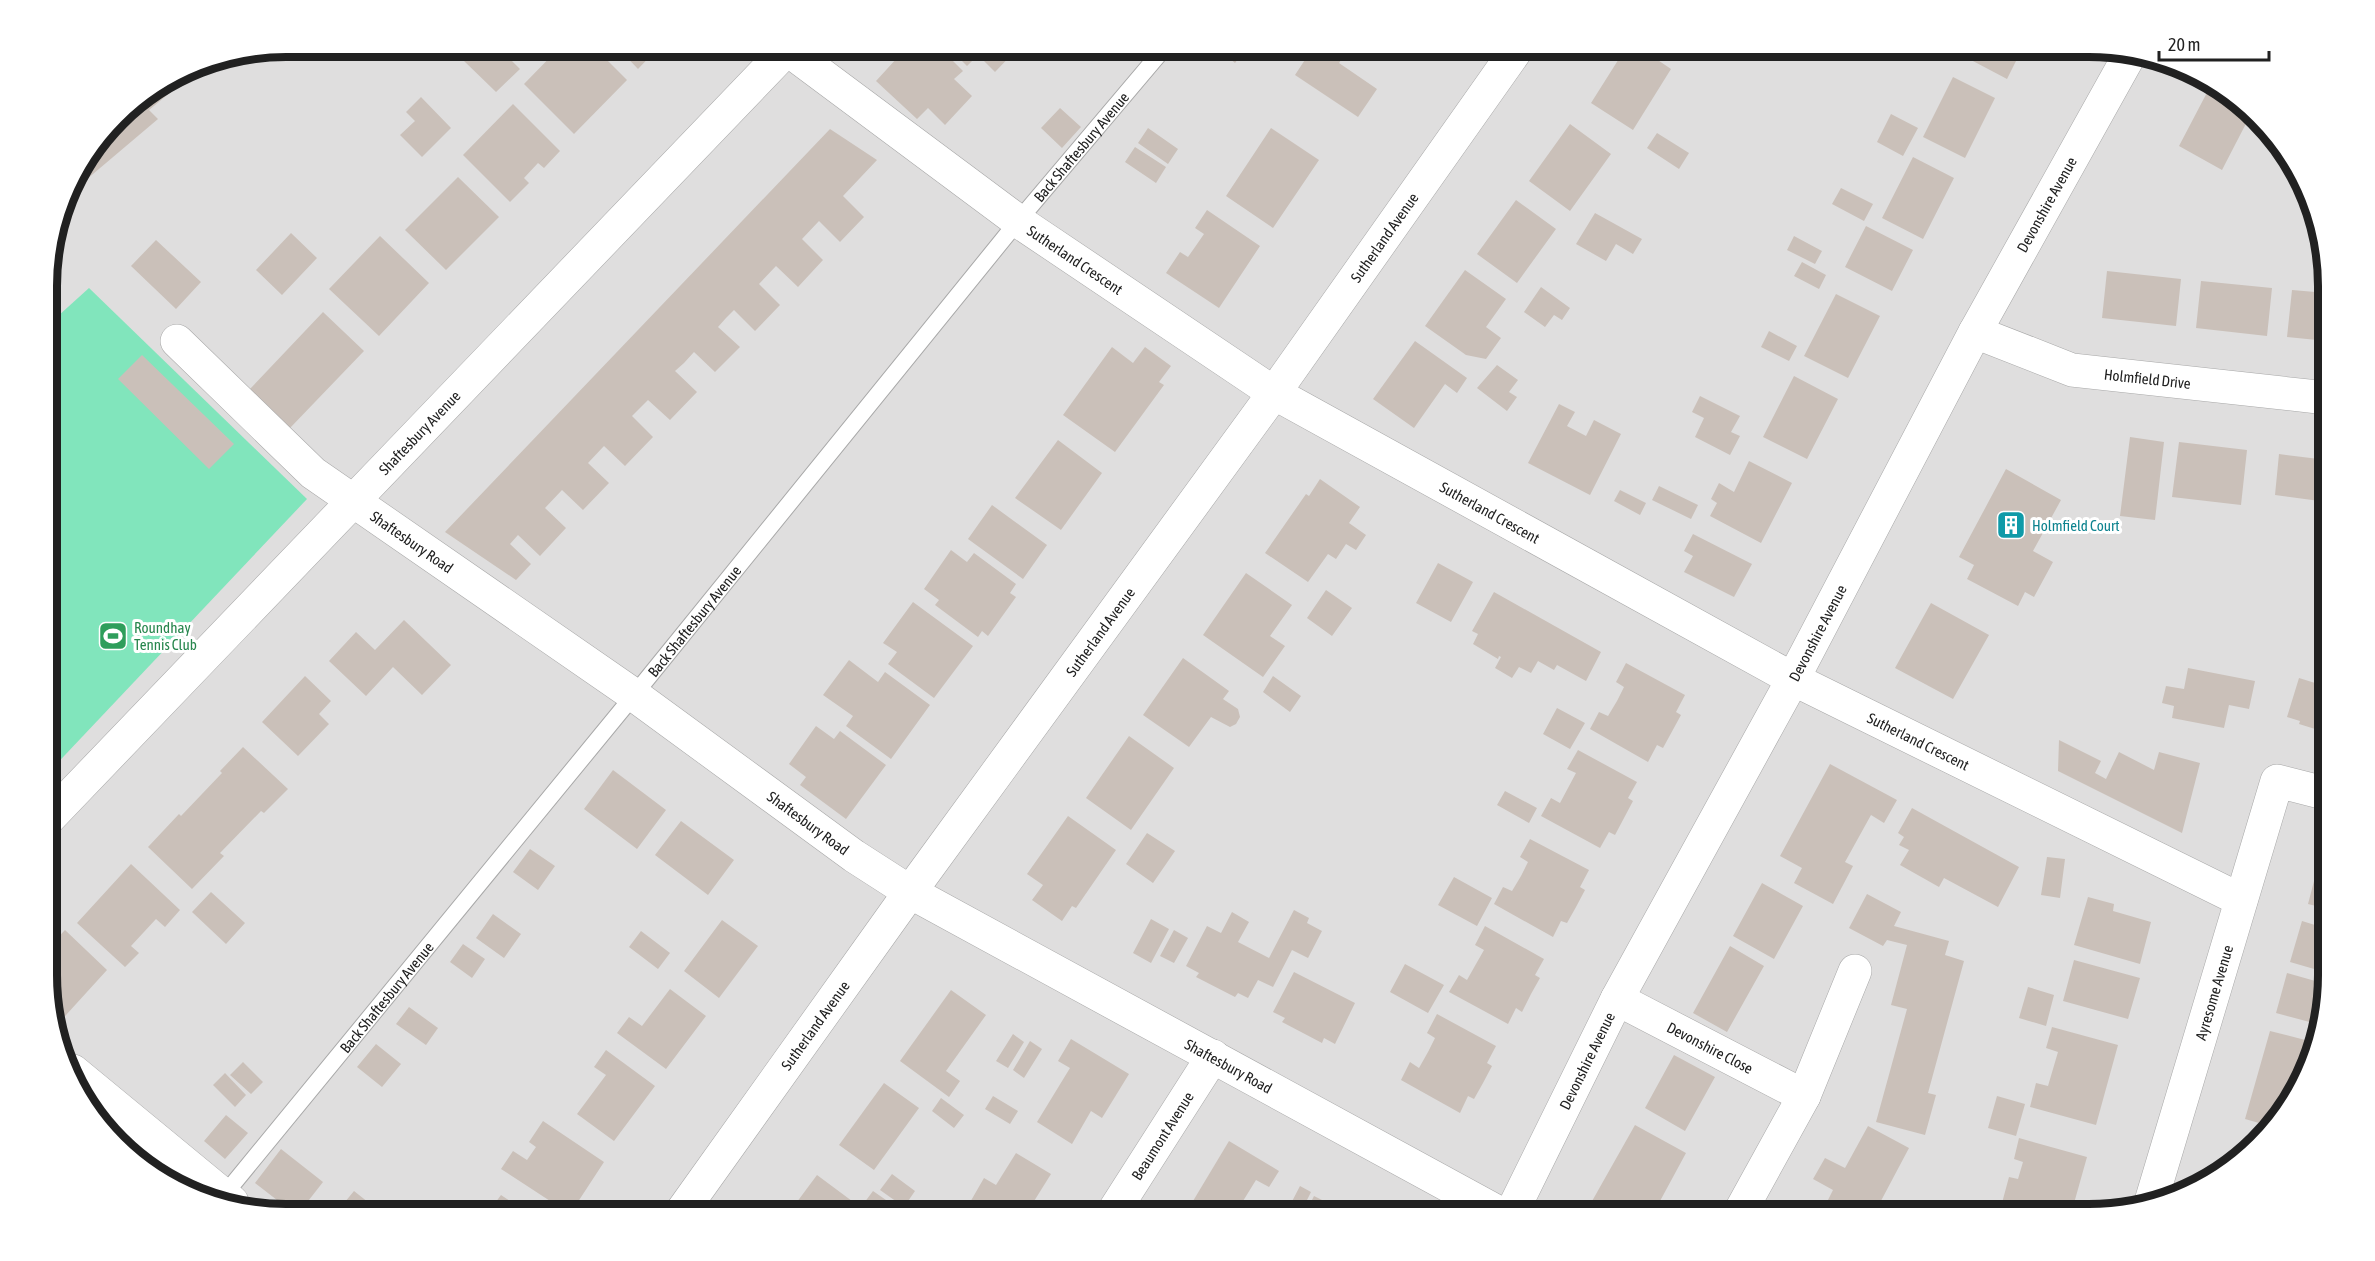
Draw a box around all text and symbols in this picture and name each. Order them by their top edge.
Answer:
scale bar [2159,24,2268,62]
text: 20 m [2168,34,2200,55]
street label: Back Shaftesbury Avenue [1030,88,1132,205]
street label: Devonshire Avenue [2013,154,2080,255]
street label: Sutherland Avenue [1347,189,1421,285]
street label: Sutherland Crescent [1024,221,1126,298]
street label: Holmfield Drive [2103,365,2192,392]
street label: Shaftesbury Avenue [375,387,463,478]
street label: Sutherland Crescent [1437,478,1543,546]
street label: Shaftesbury Road [367,507,457,576]
building icon: Holmfield Court [1995,509,2027,541]
place label: Holmfield Court [2032,517,2120,534]
street label: Back Shaftesbury Avenue [644,562,744,680]
street label: Devonshire Avenue [1785,582,1850,684]
street label: Sutherland Avenue [1062,584,1138,679]
place label: Roundhay Tennis Club [134,619,197,653]
sports icon: Roundhay Tennis Club [97,620,129,652]
street label: Sutherland Crescent [1865,709,1972,773]
street label: Shaftesbury Road [764,787,853,858]
street label: Back Shaftesbury Avenue [336,938,437,1056]
street label: Ayresome Avenue [2191,943,2236,1042]
street label: Sutherland Avenue [777,977,853,1073]
street label: Devonshire Avenue [1555,1009,1618,1112]
street label: Devonshire Close [1664,1018,1756,1077]
street label: Shaftesbury Road [1182,1035,1275,1096]
street label: Beaumont Avenue [1128,1088,1197,1183]

